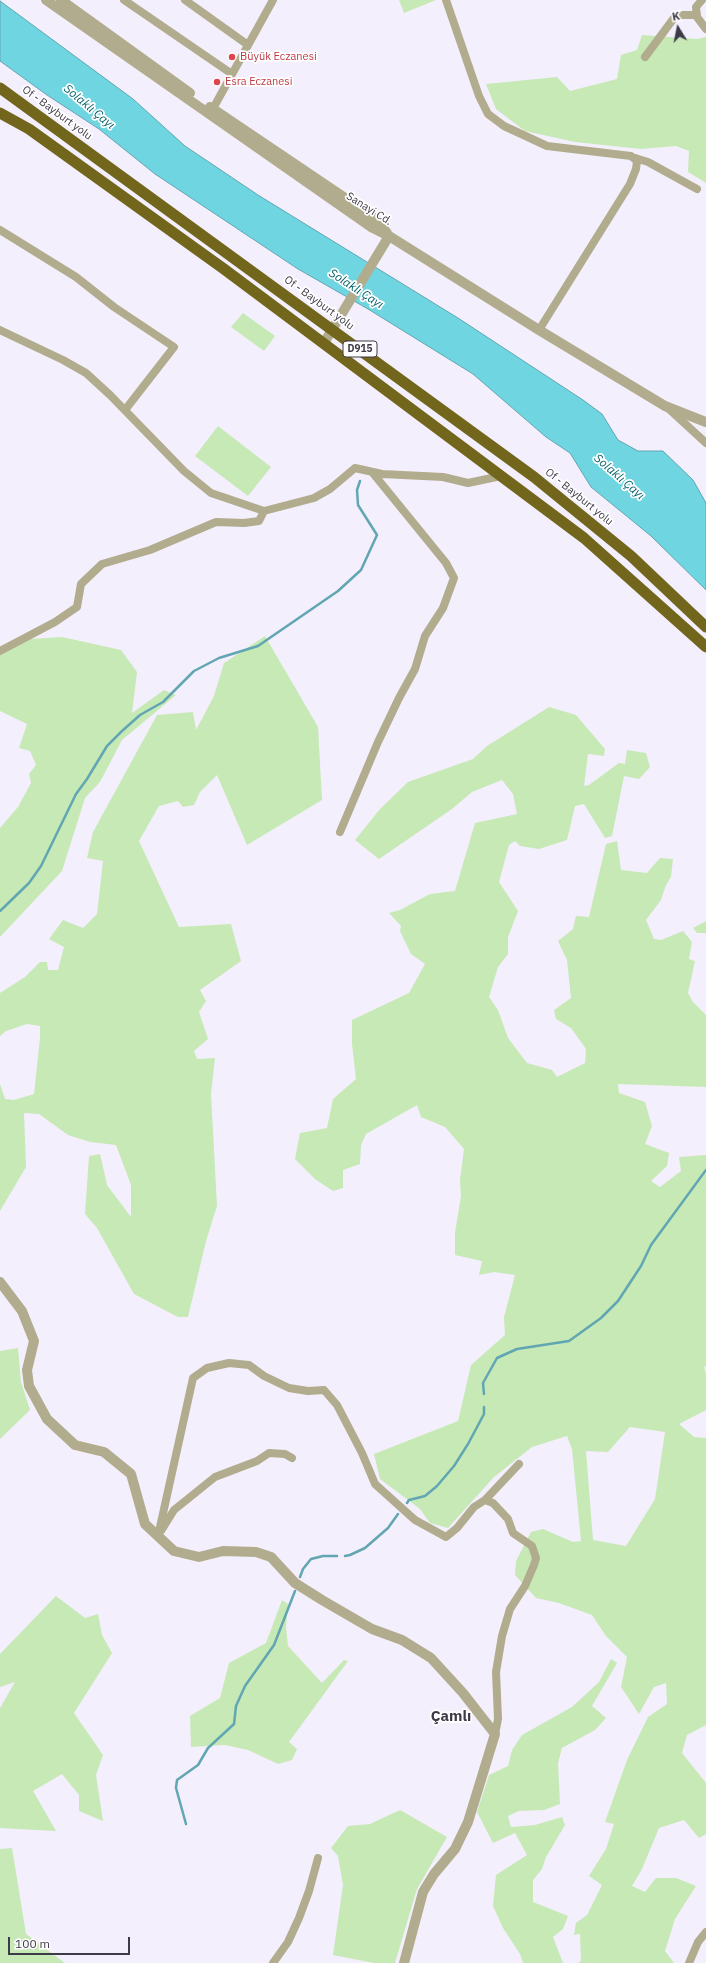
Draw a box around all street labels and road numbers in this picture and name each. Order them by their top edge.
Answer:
street label: Of - Bayburt yolu [19,83,95,143]
street label: Sanayi Cd. [344,190,394,228]
street label: Of - Bayburt yolu [281,273,357,333]
road number: D915 [343,341,377,357]
street label: Of - Bayburt yolu [542,466,616,528]

